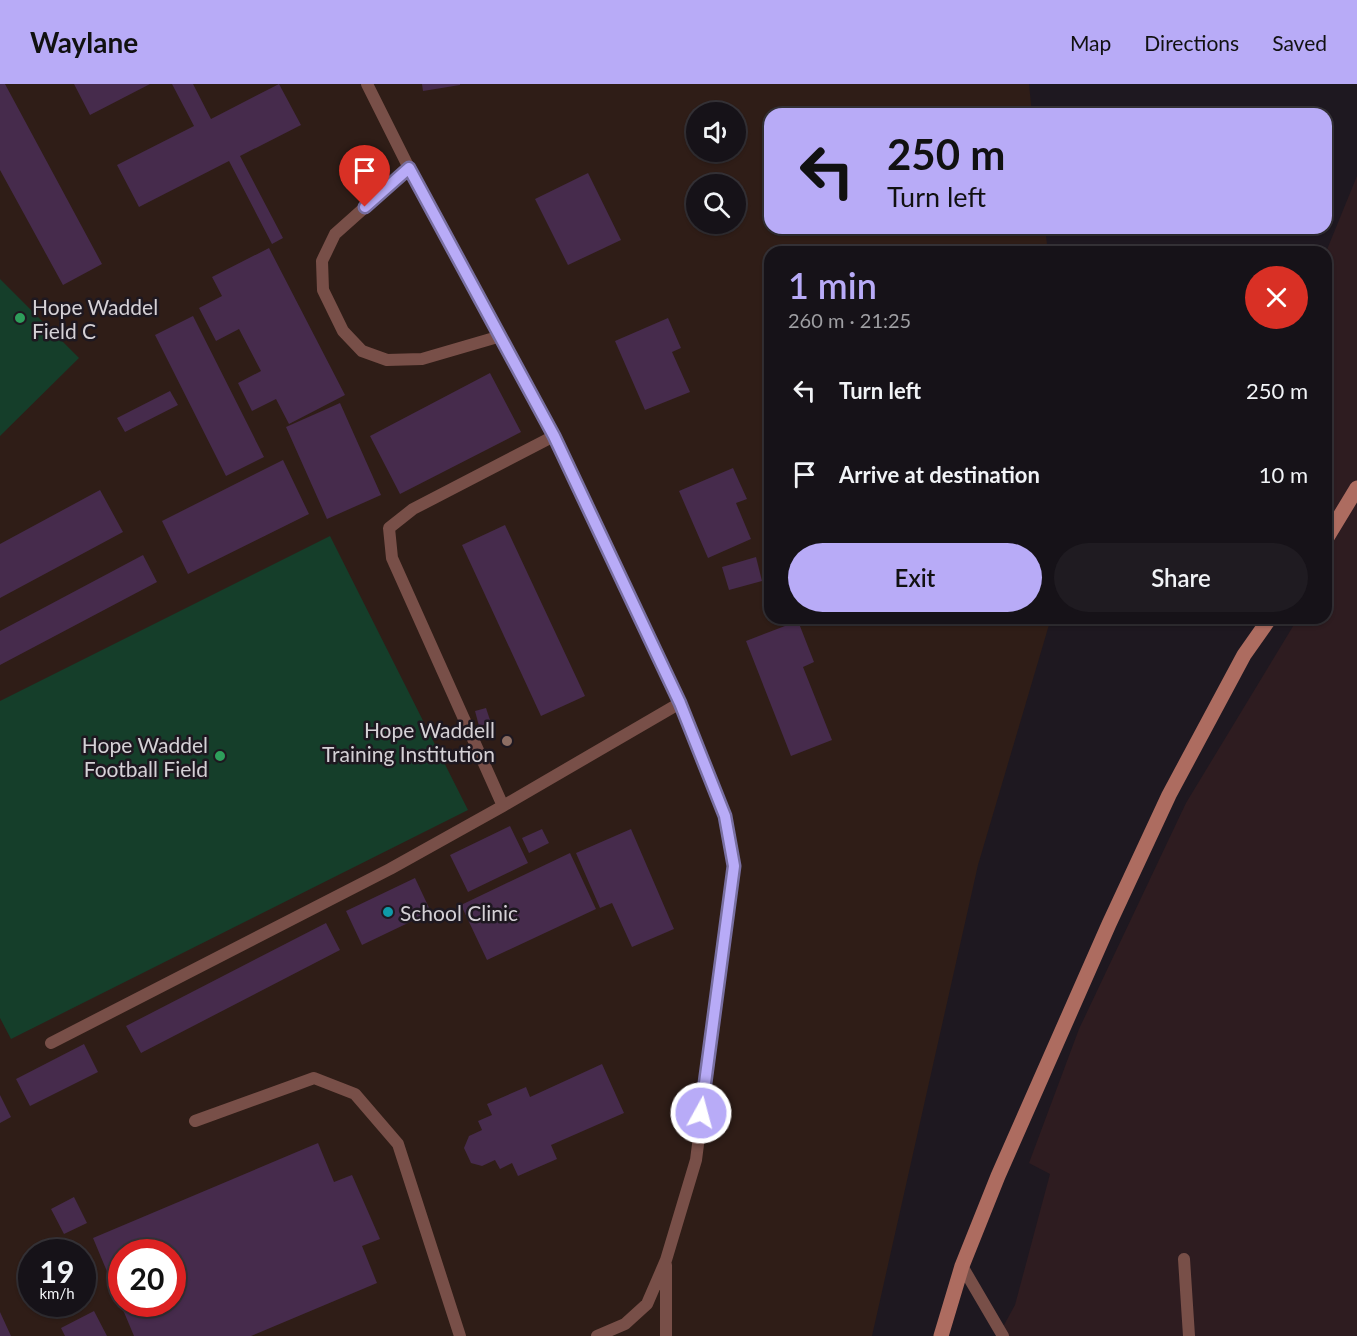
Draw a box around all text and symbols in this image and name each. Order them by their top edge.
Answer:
text: Waylane [30,25,138,59]
text: Map [1070,30,1111,55]
text: Directions [1144,30,1239,55]
text: Saved [1272,30,1327,55]
map controls [686,102,746,234]
button: sound [686,102,746,162]
text: 250 m [887,129,1005,179]
icon: left [788,132,866,210]
pin [339,145,390,207]
icon: arrive [348,154,381,187]
button: search [686,174,746,234]
text: Turn left [887,180,986,213]
text: 1 min [788,263,877,307]
button: close [1245,266,1308,329]
place label: Hope Waddel Field C [32,294,158,343]
text: 260 m · 21:25 [788,308,911,332]
marker: Hope Waddel Field C [13,311,27,325]
icon: left [788,374,821,407]
text: Turn left [839,377,921,404]
text: 250 m [1246,377,1308,404]
icon: arrive [788,458,821,491]
text: Arrive at destination [839,461,1040,488]
text: 10 m [1259,461,1308,488]
button: Exit [788,543,1042,612]
button: Share [1054,543,1308,612]
place label: Hope Waddell Training Institution [322,717,495,766]
place label: Hope Waddel Football Field [82,732,208,781]
marker: Hope Waddell Training Institution [500,734,514,748]
marker: Hope Waddel Football Field [213,749,227,763]
place label: School Clinic [400,900,518,925]
marker: School Clinic [381,905,395,919]
position arrow [669,1081,733,1145]
speed limit sign: 20 [108,1239,186,1317]
text: 19 [40,1253,74,1289]
text: km/h [39,1284,75,1302]

